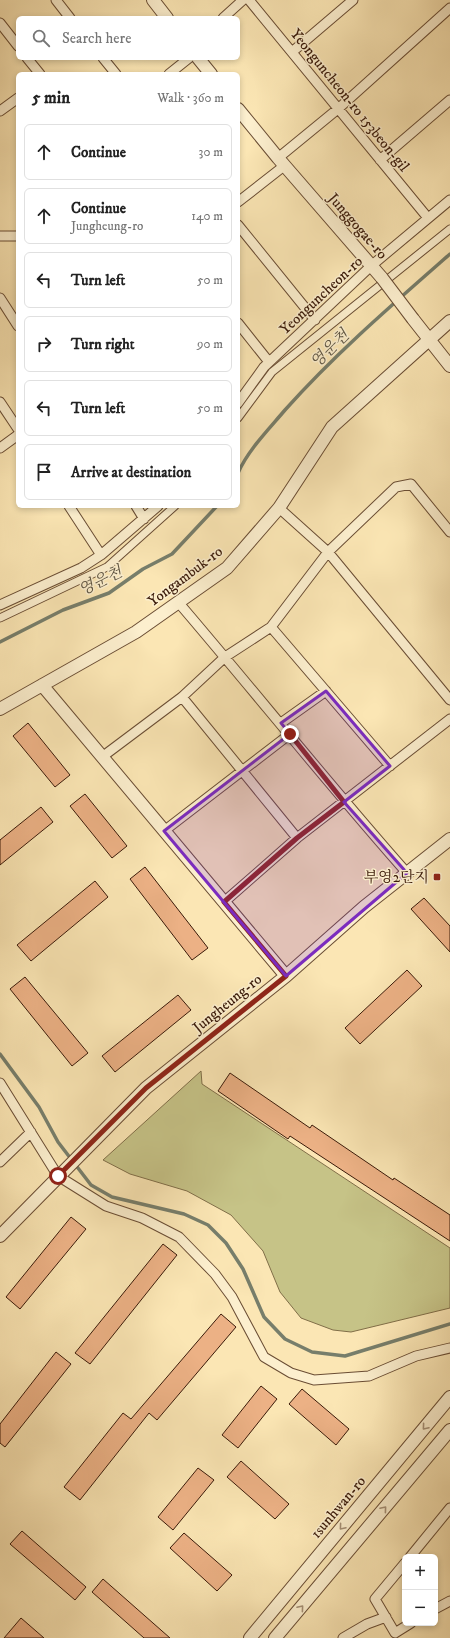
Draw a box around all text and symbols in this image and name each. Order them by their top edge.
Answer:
search box [16,16,240,60]
street label: Yeonguncheon-ro 153beon-gil [286,25,413,176]
icon: search [30,27,52,49]
text: Search here [62,29,131,48]
text: 5 min [32,87,70,109]
text: Walk · 360 m [157,90,224,106]
icon: ahead [33,141,55,163]
text: Continue [71,143,126,162]
text: 30 m [199,144,223,160]
street label: Junggogae-ro [322,188,392,263]
text: Continue [71,199,126,218]
icon: ahead [33,205,55,227]
text: 140 m [191,208,223,224]
text: Jungheung-ro [71,218,143,234]
street label: Yeonguncheon-ro [276,252,367,339]
icon: left [33,269,55,291]
text: Turn left [71,271,125,290]
text: 50 m [197,272,223,288]
water label: 영운천 [306,324,354,372]
icon: right [33,333,55,355]
text: Turn right [71,335,134,354]
text: 90 m [197,336,223,352]
icon: left [33,397,55,419]
text: Turn left [71,399,125,418]
text: 50 m [197,400,223,416]
icon: arrive [33,461,55,483]
text: Arrive at destination [71,463,191,482]
street label: Yongambuk-ro [144,542,227,611]
water label: 영운천 [75,561,127,600]
route end [281,725,299,743]
place label: 부영2단지 [364,868,429,887]
marker: 부영2단지 [432,872,442,882]
street label: Jungheung-ro [187,970,266,1038]
route start [49,1167,67,1185]
one-way arrow [423,1422,430,1430]
street label: 1sunhwan-ro [307,1472,370,1543]
one-way arrow [380,1506,387,1513]
one-way arrow [340,1523,347,1530]
map controls [402,1554,438,1626]
button: + [402,1554,438,1590]
button: − [402,1590,438,1626]
one-way arrow [296,1606,303,1613]

